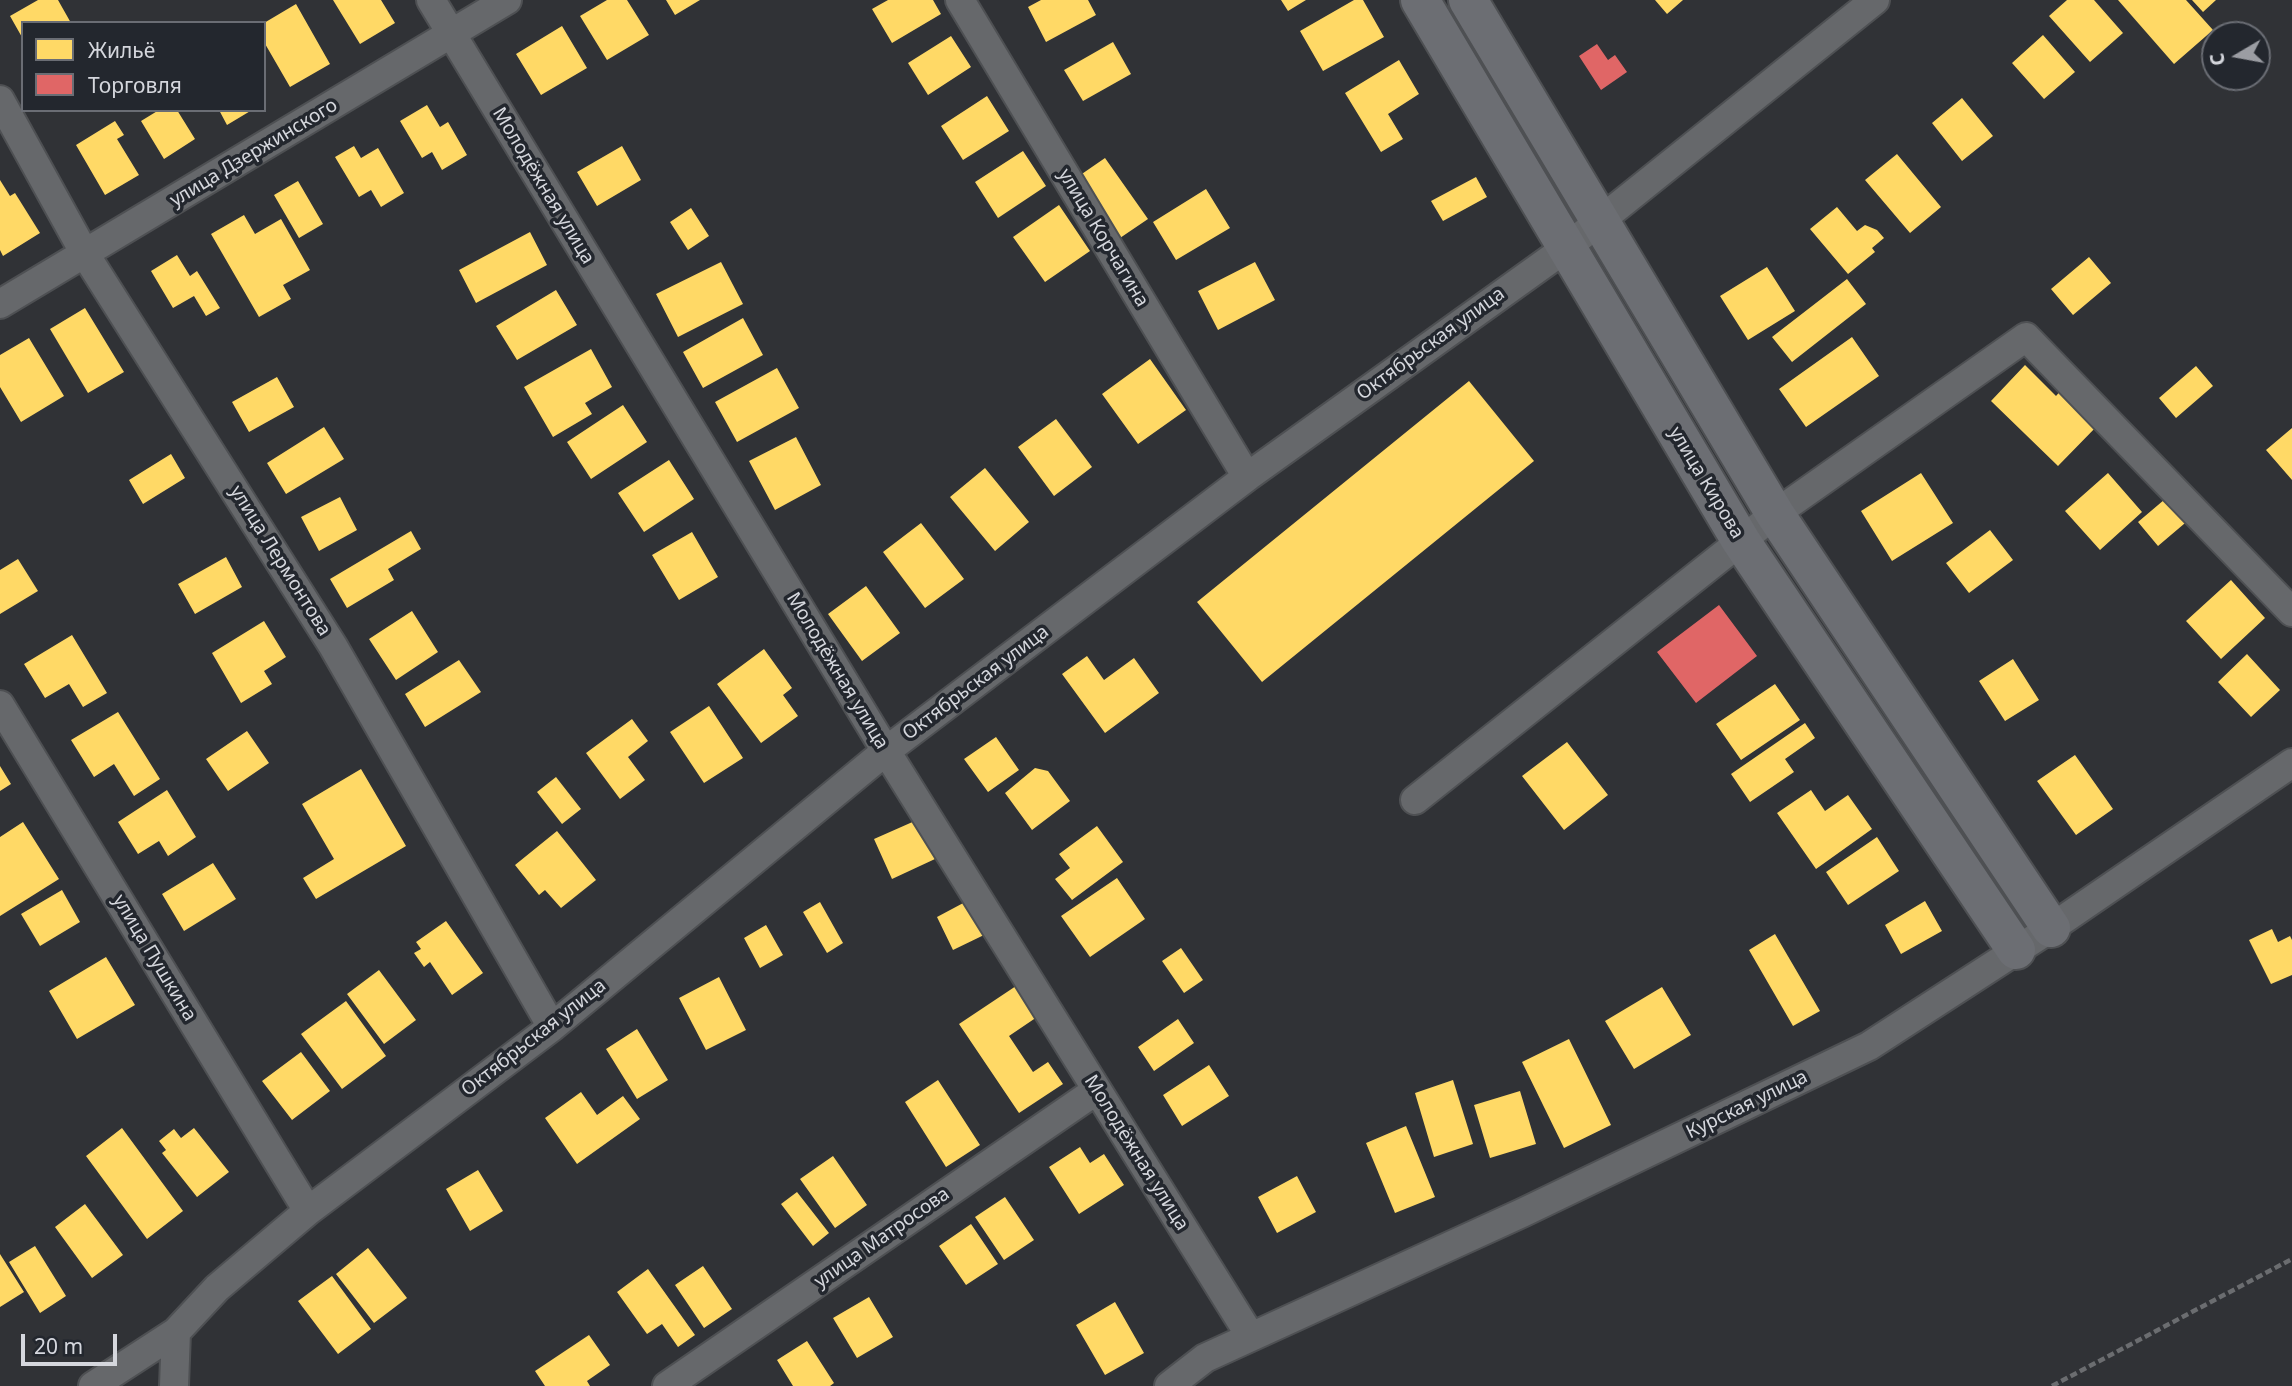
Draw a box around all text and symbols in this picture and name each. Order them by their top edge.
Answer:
legend [21,21,266,112]
north arrow [2201,21,2271,91]
text: Жильё [88,36,155,64]
text: С [2203,51,2231,68]
text: Торговля [88,71,182,99]
street label: улица Дзержинского [166,94,342,212]
street label: Молодёжная улица [487,103,599,269]
street label: улица Корчагина [1053,165,1153,311]
street label: Октябрьская улица [1353,283,1509,405]
street label: улица Кирова [1664,423,1748,543]
street label: улица Лермонтова [225,482,335,640]
street label: Молодёжная улица [781,588,893,754]
street label: Октябрьская улица [898,621,1054,745]
street label: улица Пушкина [107,891,201,1025]
street label: Октябрьская улица [457,975,611,1101]
street label: Курская улица [1683,1066,1811,1144]
street label: Молодёжная улица [1079,1071,1193,1235]
street label: улица Матросова [810,1183,954,1293]
scale bar [24,1320,121,1364]
text: 20 m [34,1332,83,1360]

